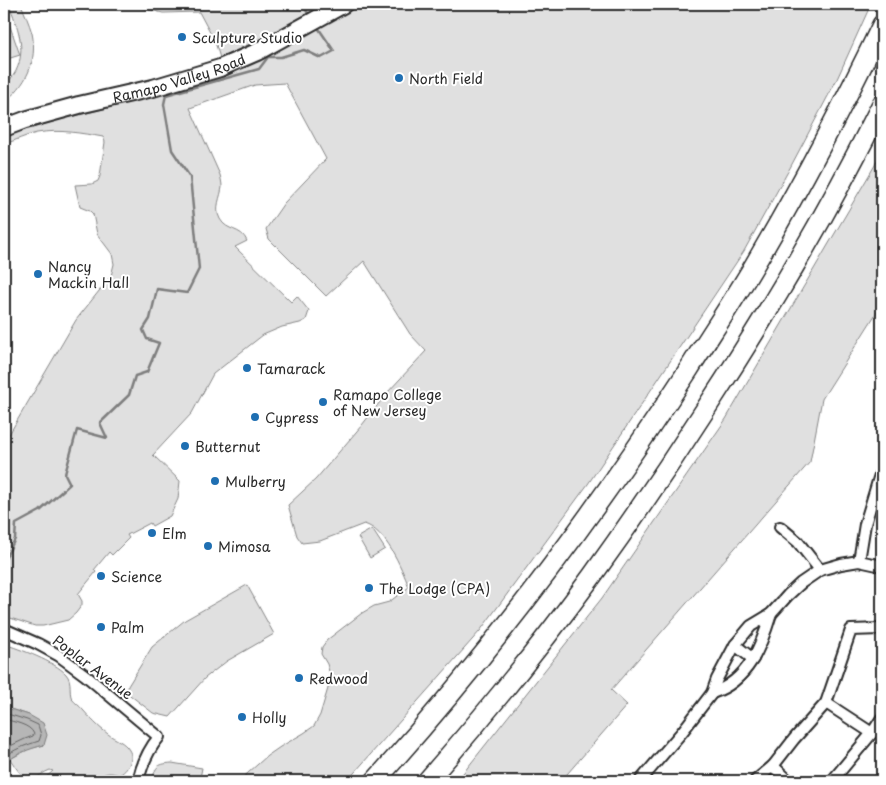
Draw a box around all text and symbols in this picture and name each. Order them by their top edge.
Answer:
place label: Sculpture Studio [192,27,303,48]
marker: Sculpture Studio [176,31,188,43]
street label: Ramapo Valley Road [110,48,249,108]
place label: North Field [409,68,483,89]
marker: North Field [393,72,405,84]
place label: Nancy Mackin Hall [48,256,129,293]
marker: Nancy Mackin Hall [32,268,44,280]
place label: Tamarack [257,358,326,379]
marker: Tamarack [241,362,253,374]
place label: Ramapo College of New Jersey [333,384,442,421]
marker: Ramapo College of New Jersey [317,396,329,408]
place label: Cypress [265,407,319,428]
marker: Cypress [249,411,261,423]
place label: Butternut [195,436,261,457]
marker: Butternut [179,440,191,452]
place label: Mulberry [225,471,286,492]
marker: Mulberry [209,475,221,487]
place label: Elm [162,523,187,544]
marker: Elm [146,527,158,539]
place label: Mimosa [218,536,271,557]
marker: Mimosa [202,540,214,552]
place label: Science [111,566,163,587]
marker: Science [95,570,107,582]
place label: The Lodge (CPA) [379,578,490,599]
marker: The Lodge (CPA) [363,582,375,594]
place label: Palm [111,617,144,638]
marker: Palm [95,621,107,633]
street label: Poplar Avenue [49,630,138,704]
place label: Redwood [309,668,368,689]
marker: Redwood [293,672,305,684]
place label: Holly [252,707,287,728]
marker: Holly [236,711,248,723]

